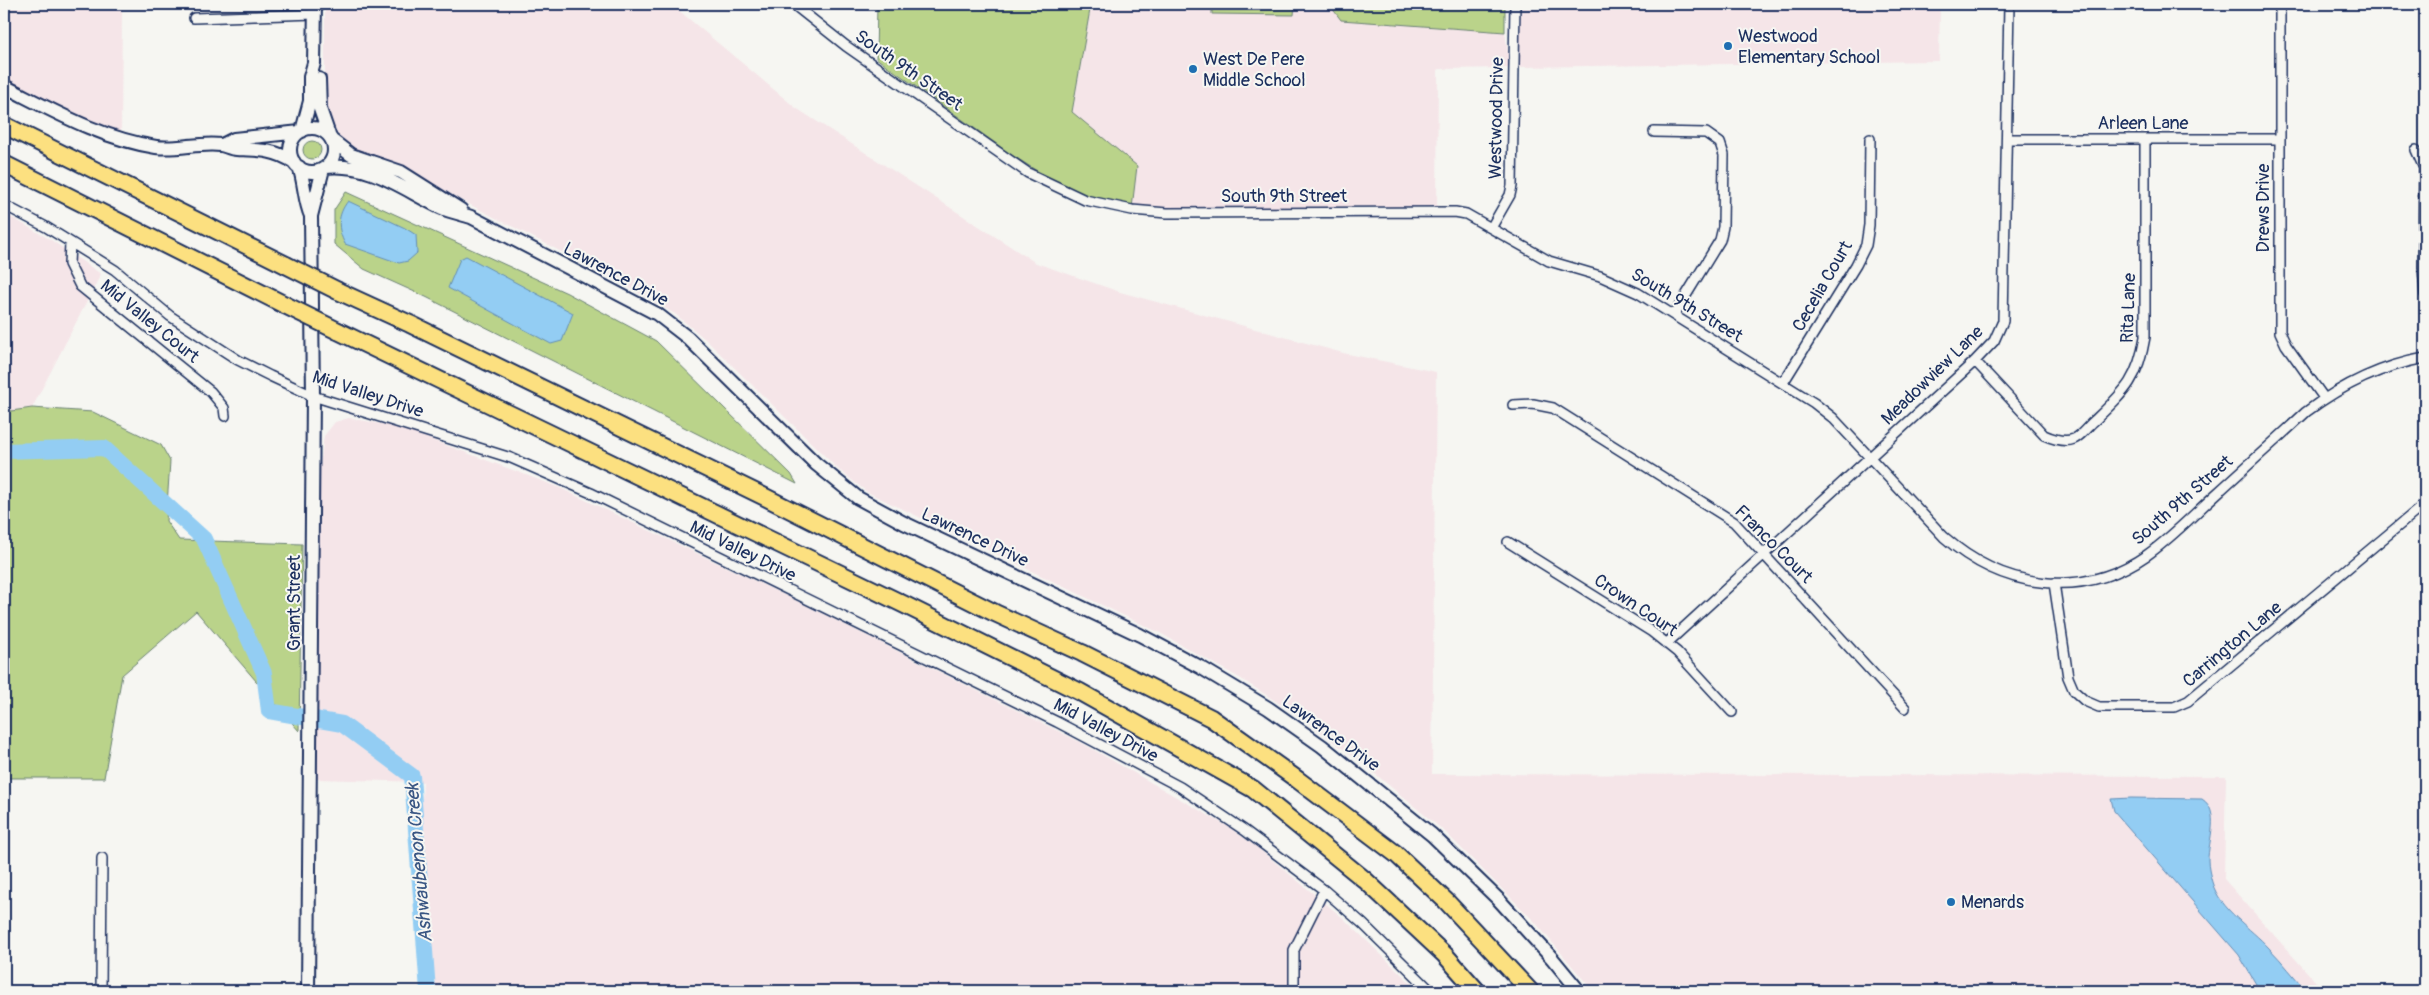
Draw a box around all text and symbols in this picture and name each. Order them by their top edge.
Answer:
street label: South 9th Street [850,25,968,117]
place label: Westwood Elementary School [1738,25,1880,69]
marker: Westwood Elementary School [1722,40,1734,52]
place label: West De Pere Middle School [1203,48,1306,92]
street label: Westwood Drive [1484,57,1509,179]
marker: West De Pere Middle School [1187,63,1199,75]
street label: Arleen Lane [2098,112,2189,135]
street label: Drews Drive [2252,163,2275,252]
street label: South 9th Street [1221,185,1348,208]
street label: Cecelia Court [1787,236,1858,336]
street label: Lawrence Drive [559,237,672,312]
street label: South 9th Street [1627,263,1748,348]
street label: Rita Lane [2116,272,2141,343]
street label: Mid Valley Court [96,275,204,369]
street label: Meadowview Lane [1876,321,1988,430]
street label: Mid Valley Drive [309,366,426,423]
street label: South 9th Street [2127,450,2238,551]
street label: Franco Court [1730,500,1818,589]
street label: Lawrence Drive [917,503,1032,572]
street label: Mid Valley Drive [686,516,800,587]
street label: Grant Street [283,554,306,651]
street label: Crown Court [1589,569,1683,642]
street label: Carrington Lane [2178,596,2287,693]
street label: Lawrence Drive [1277,690,1384,777]
street label: Mid Valley Drive [1049,693,1162,768]
water label: Ashwaubenon Creek [400,780,438,944]
place label: Menards [1961,891,2024,914]
marker: Menards [1945,896,1957,908]

